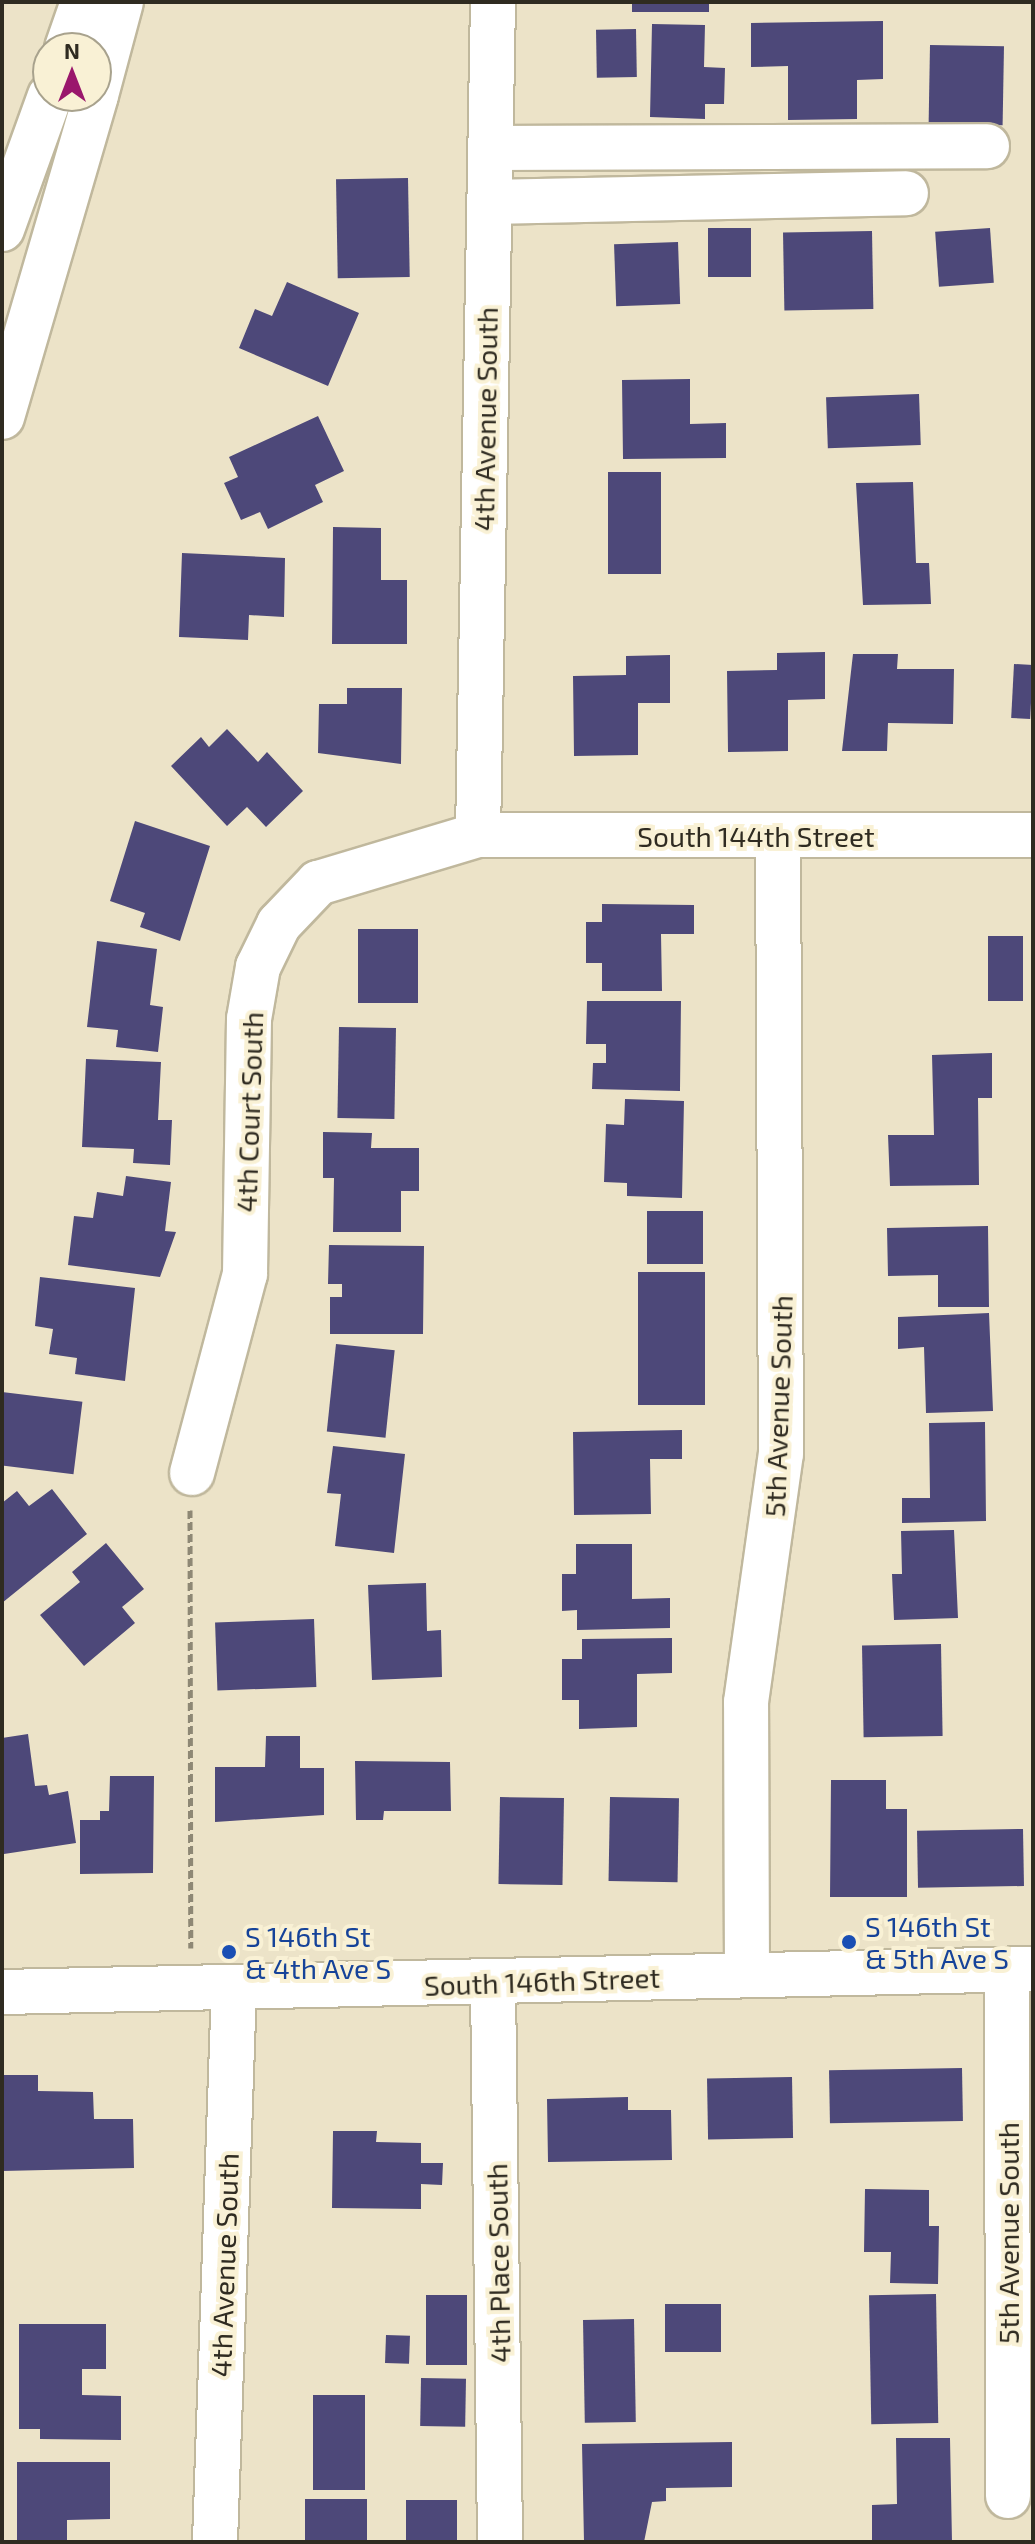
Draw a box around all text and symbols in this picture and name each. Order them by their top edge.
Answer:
north arrow [32,32,112,112]
text: N [64,37,80,63]
street label: 4th Avenue South [466,306,504,532]
street label: South 144th Street [637,819,875,853]
street label: 4th Court South [229,1011,269,1213]
street label: 5th Avenue South [757,1294,799,1518]
place label: S 146th St & 5th Ave S [865,1909,1010,1975]
place label: S 146th St & 4th Ave S [245,1919,392,1985]
marker: S 146th St & 5th Ave S [840,1933,858,1951]
marker: S 146th St & 4th Ave S [220,1943,238,1961]
street label: South 146th Street [423,1960,661,2002]
street label: 5th Avenue South [991,2122,1025,2344]
street label: 4th Avenue South [203,2152,245,2378]
street label: 4th Place South [479,2163,517,2363]

